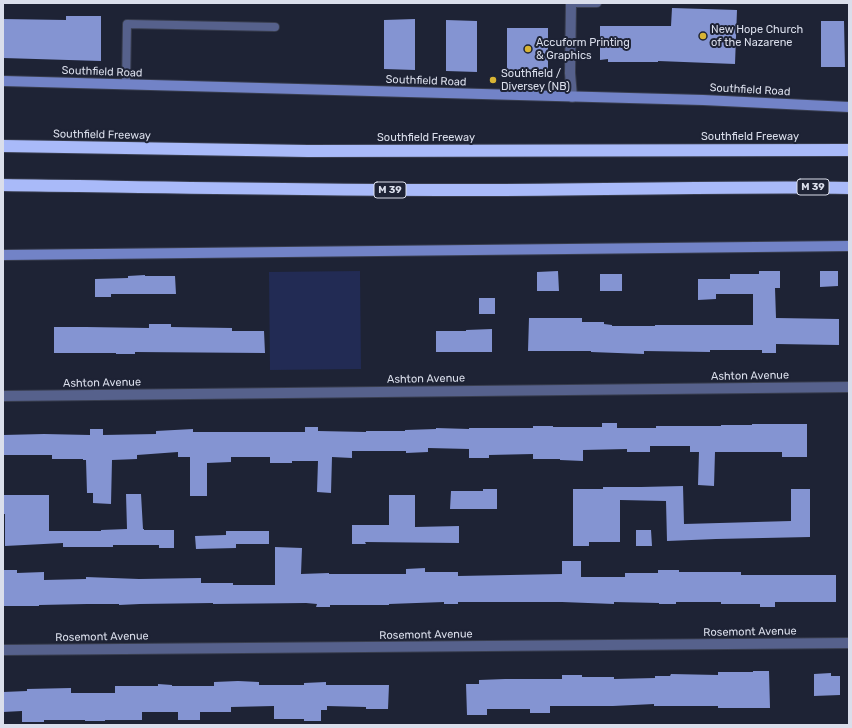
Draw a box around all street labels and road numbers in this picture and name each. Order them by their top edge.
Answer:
street label: Southfield Road [61,64,143,80]
street label: Southfield Road [385,73,467,89]
street label: Southfield Road [709,81,791,99]
street label: Southfield Freeway [53,128,151,142]
street label: Southfield Freeway [701,130,799,144]
street label: Southfield Freeway [377,131,475,145]
road number: M 39 [797,179,829,195]
road number: M 39 [374,182,406,198]
street label: Ashton Avenue [711,369,789,383]
street label: Ashton Avenue [387,372,465,386]
street label: Ashton Avenue [63,376,141,390]
street label: Rosemont Avenue [703,625,797,639]
street label: Rosemont Avenue [379,628,473,642]
street label: Rosemont Avenue [55,630,149,644]

